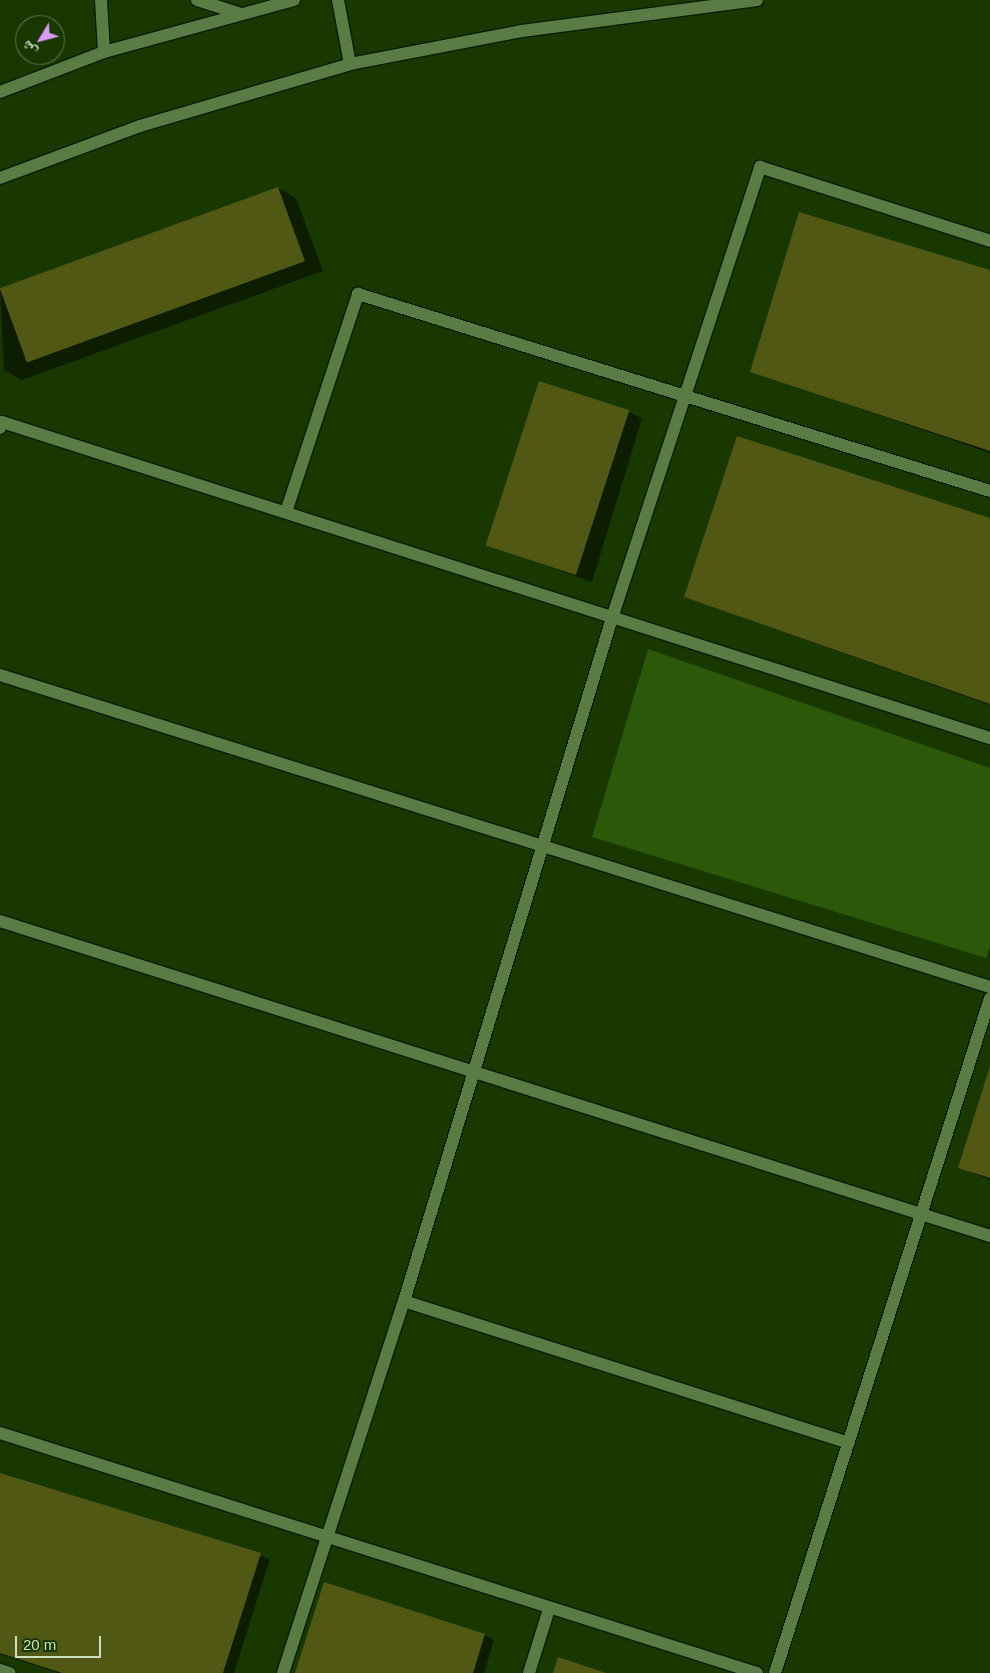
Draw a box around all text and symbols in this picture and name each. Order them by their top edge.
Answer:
north arrow [15,15,65,65]
text: ش [18,38,40,59]
scale bar [18,1626,104,1658]
text: 20 m [23,1636,56,1653]

